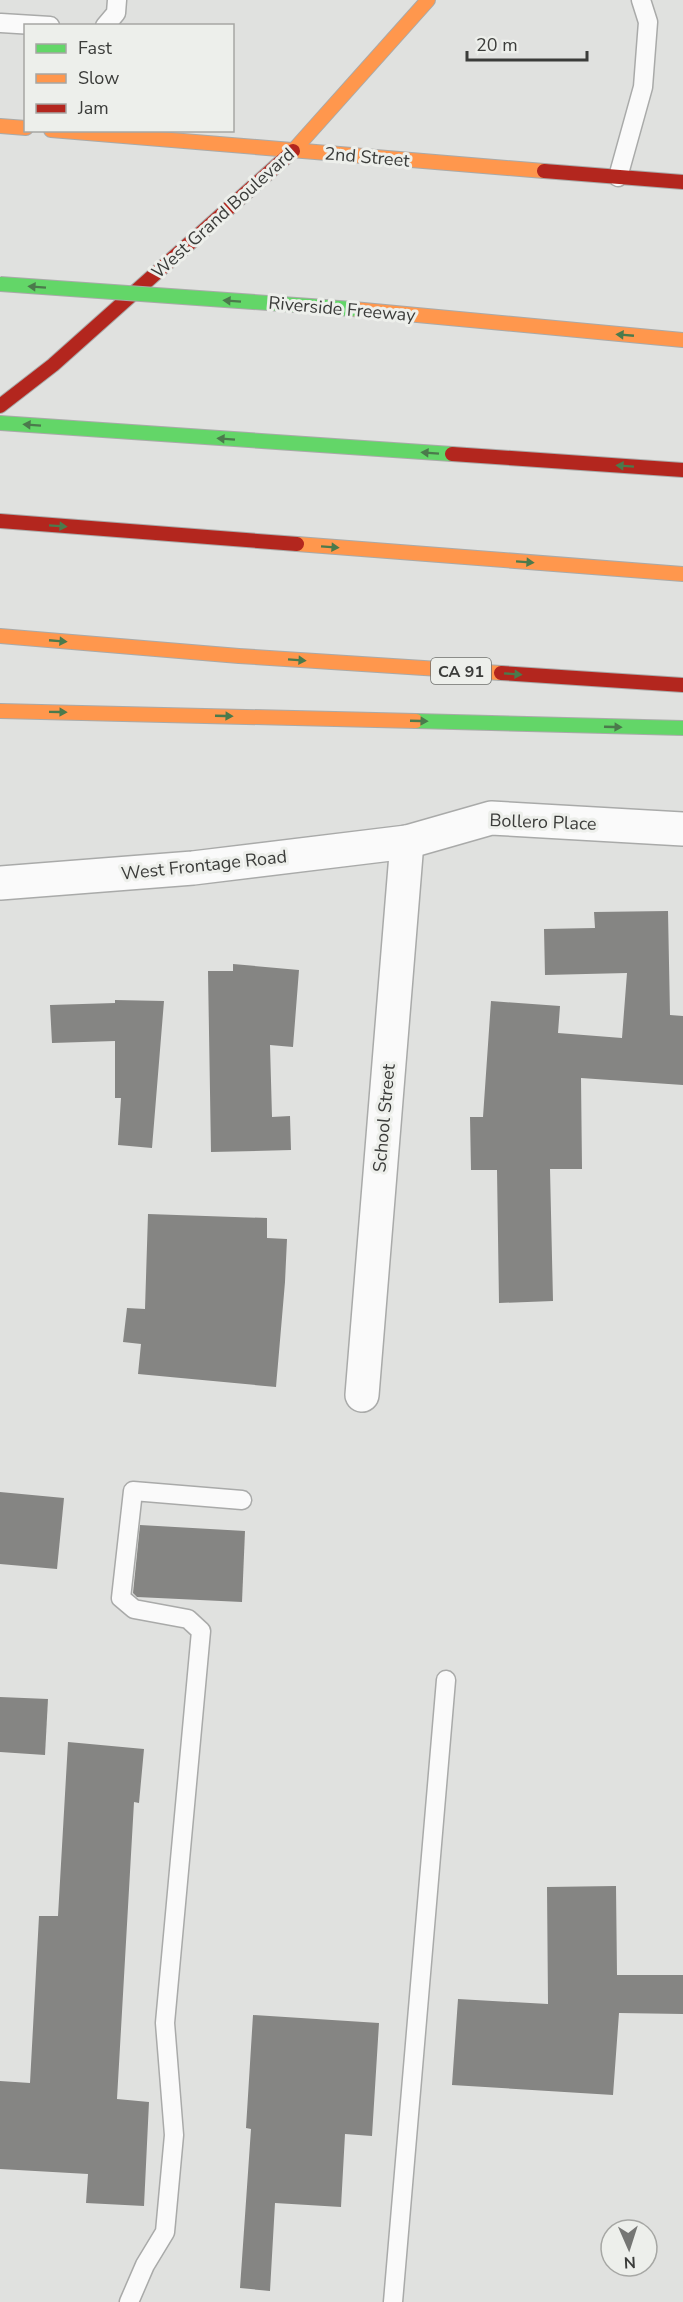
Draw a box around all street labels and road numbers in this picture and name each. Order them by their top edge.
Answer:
street label: 2nd Street [323,141,411,173]
street label: West Grand Boulevard [146,142,300,284]
street label: Riverside Freeway [267,291,417,327]
road number: CA 91 [431,658,491,684]
street label: Bollero Place [489,808,597,836]
street label: West Frontage Road [120,844,288,886]
street label: School Street [367,1062,401,1173]

